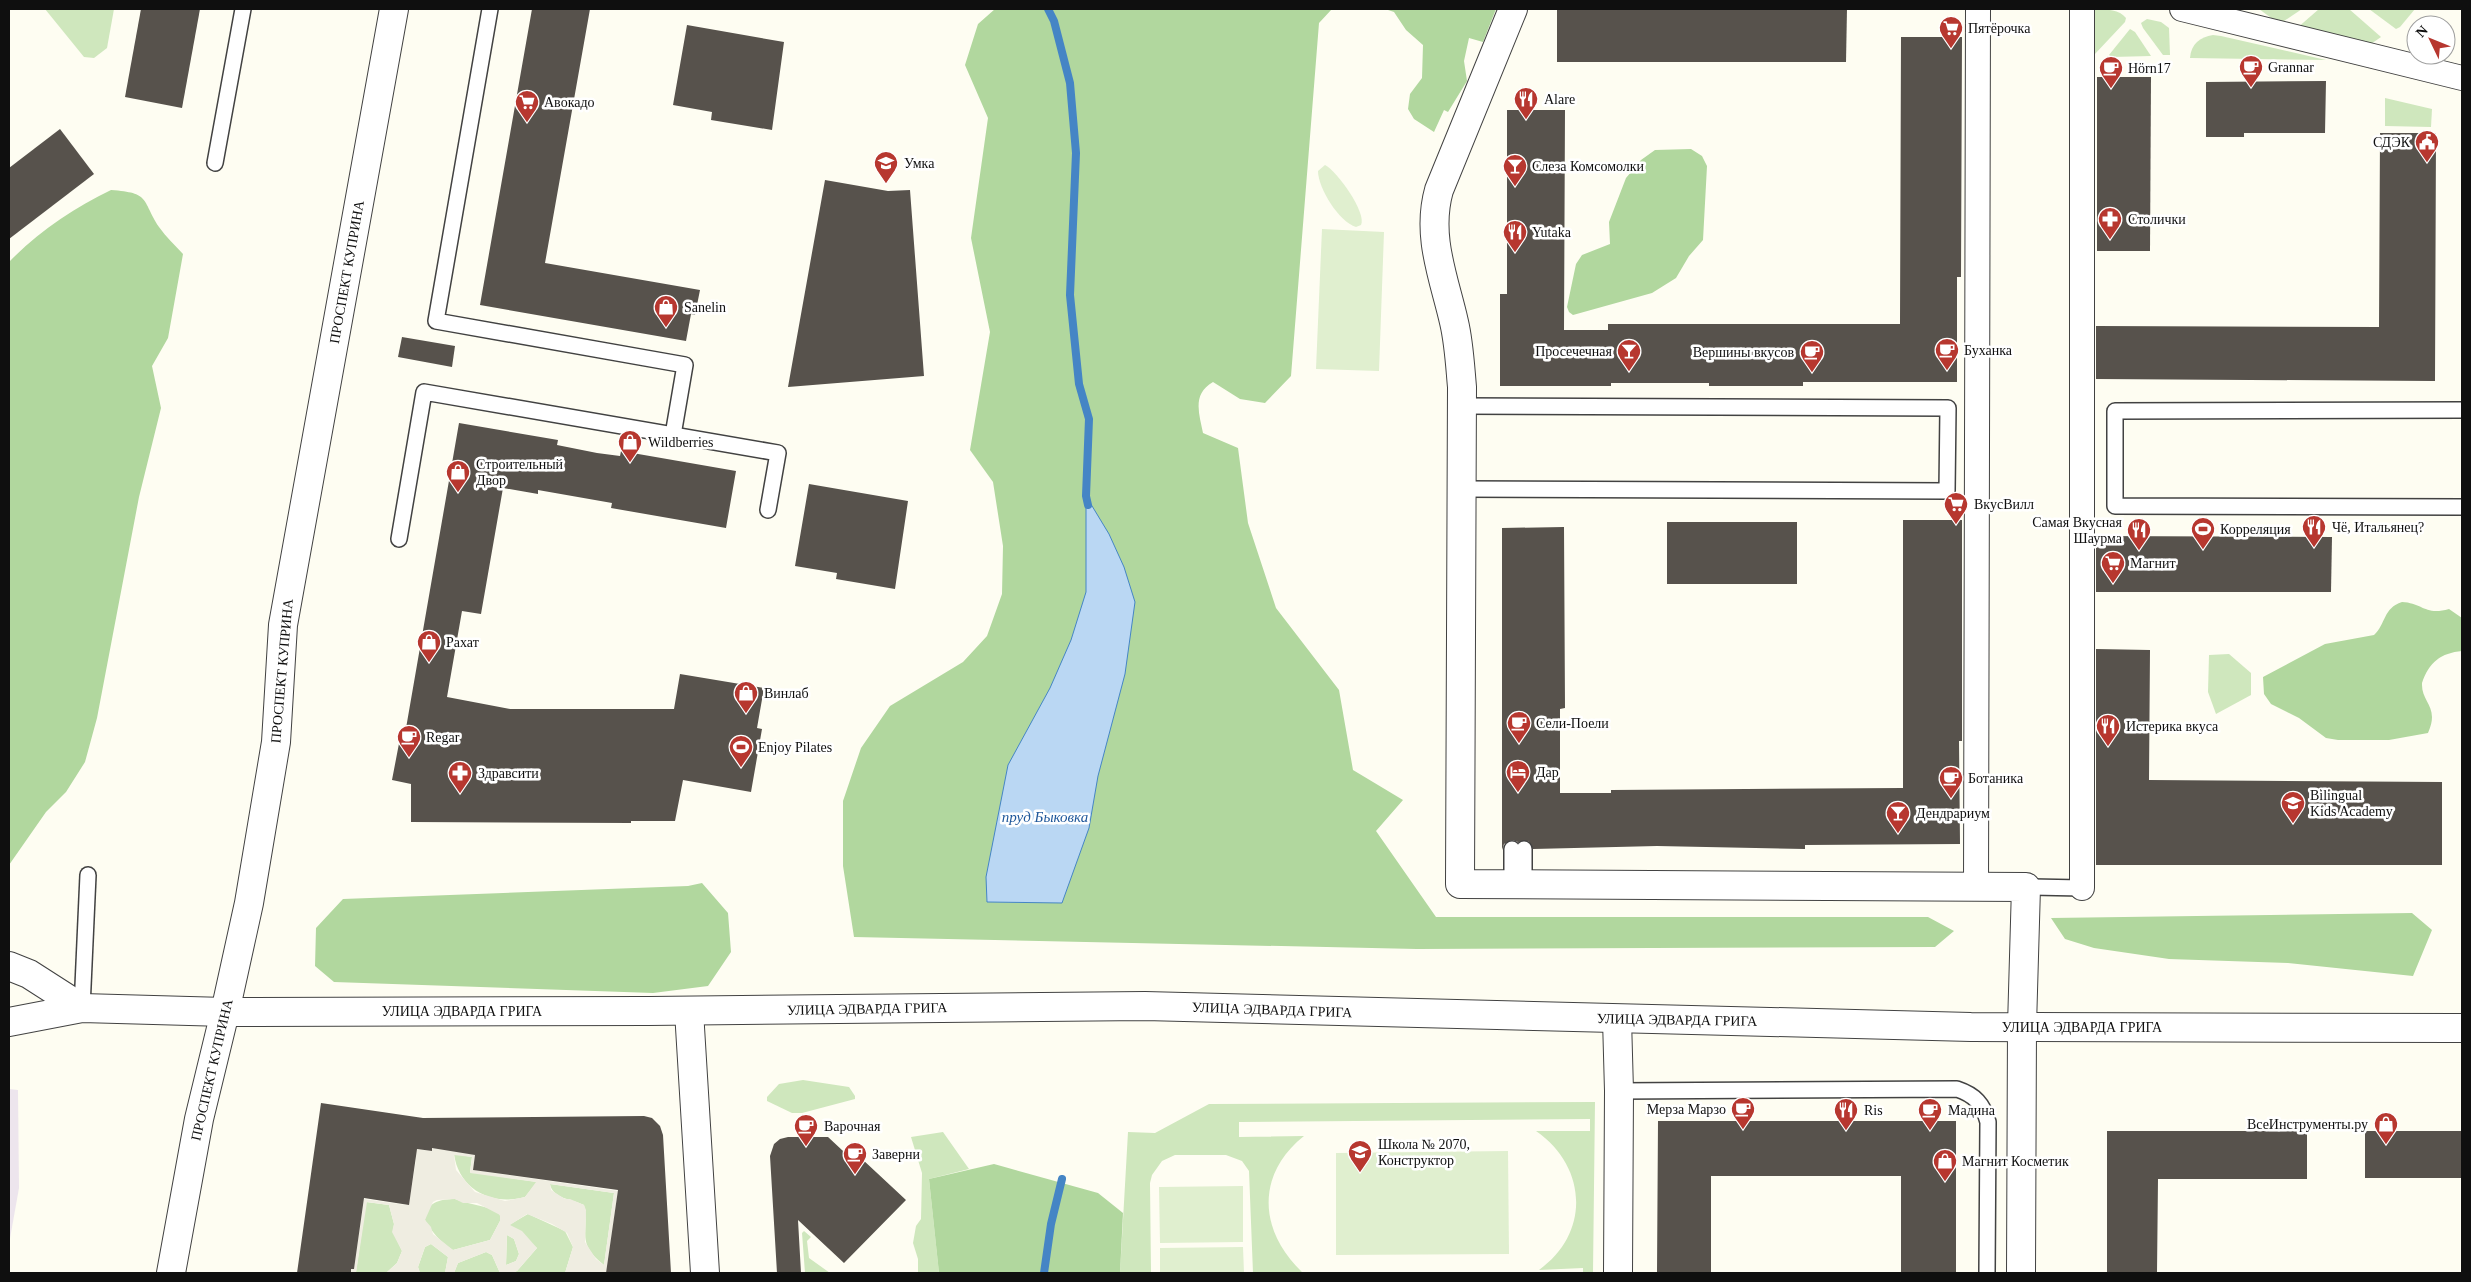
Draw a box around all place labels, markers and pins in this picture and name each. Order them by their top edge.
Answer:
supermarket icon: Пятёрочка [1938,15,1964,49]
place label: Пятёрочка [1968,21,2031,36]
cafe icon: Grannar [2238,54,2264,88]
cafe icon: Hörn17 [2098,55,2124,89]
place label: Grannar [2268,60,2314,75]
place label: Hörn17 [2128,61,2171,76]
restaurant icon: Alare [1513,86,1539,120]
supermarket icon: Авокадо [514,89,540,123]
place label: Alare [1544,92,1575,107]
place label: Авокадо [544,95,595,110]
public building icon: СДЭК [2414,129,2440,163]
place label: СДЭК [2373,135,2411,150]
school or university icon: Умка [873,150,899,184]
bar icon: Слеза Комсомолки [1502,153,1528,187]
place label: Умка [904,156,935,171]
place label: Слеза Комсомолки [1532,159,1645,174]
pharmacy icon: Столички [2097,206,2123,240]
place label: Столички [2128,212,2186,227]
restaurant icon: Yutaka [1502,219,1528,253]
place label: Yutaka [1532,225,1572,240]
shop icon: Sanelin [653,294,679,328]
place label: Sanelin [684,300,726,315]
cafe icon: Буханка [1934,337,1960,371]
bar icon: Просечечная [1616,338,1642,372]
cafe icon: Вершины вкусов [1799,339,1825,373]
place label: Буханка [1964,343,2013,358]
place label: Просечечная [1535,344,1613,359]
place label: Вершины вкусов [1693,345,1794,360]
shop icon: Wildberries [617,429,643,463]
place label: Wildberries [648,435,714,450]
place label: Строительный Двор [476,457,564,488]
shop icon: Строительный Двор [445,459,471,493]
supermarket icon: ВкусВилл [1943,491,1969,525]
place label: ВкусВилл [1974,497,2034,512]
restaurant icon: Чё, Итальянец? [2301,514,2327,548]
place label: Самая Вкусная Шаурма [2032,515,2123,546]
sports icon: Корреляция [2190,516,2216,550]
restaurant icon: Самая Вкусная Шаурма [2126,517,2152,551]
place label: Чё, Итальянец? [2332,520,2424,535]
place label: Корреляция [2220,522,2291,537]
supermarket icon: Магнит [2100,550,2126,584]
place label: Магнит [2130,556,2176,571]
shop icon: Рахат [416,629,442,663]
place label: Рахат [446,635,479,650]
shop icon: Винлаб [733,680,759,714]
place label: Винлаб [764,686,809,701]
cafe icon: Сели-Поели [1506,710,1532,744]
restaurant icon: Истерика вкуса [2095,713,2121,747]
place label: Сели-Поели [1536,716,1609,731]
place label: Истерика вкуса [2126,719,2219,734]
cafe icon: Regar [396,724,422,758]
place label: Regar [426,730,460,745]
sports icon: Enjoy Pilates [728,734,754,768]
place label: Enjoy Pilates [758,740,832,755]
hotel icon: Дар [1505,759,1531,793]
pharmacy icon: Здравсити [447,760,473,794]
place label: Дар [1536,765,1559,780]
cafe icon: Ботаника [1938,765,1964,799]
place label: Здравсити [478,766,539,781]
place label: Ботаника [1968,771,2024,786]
place label: Bilingual Kids Academy [2310,788,2393,819]
school or university icon: Bilingual Kids Academy [2280,790,2306,824]
bar icon: Дендрариум [1885,800,1911,834]
place label: Дендрариум [1916,806,1990,821]
cafe icon: Мерза Марзо [1730,1096,1756,1130]
restaurant icon: Ris [1833,1097,1859,1131]
cafe icon: Мадина [1917,1097,1943,1131]
place label: Мерза Марзо [1647,1102,1726,1117]
place label: Ris [1864,1103,1883,1118]
place label: Мадина [1948,1103,1996,1118]
shop icon: ВсеИнструменты.ру [2373,1111,2399,1145]
cafe icon: Варочная [793,1113,819,1147]
place label: ВсеИнструменты.ру [2247,1117,2368,1132]
place label: Варочная [824,1119,881,1134]
place label: Школа № 2070, Конструктор [1378,1137,1470,1168]
school or university icon: Школа № 2070, Конструктор [1347,1139,1373,1173]
cafe icon: Заверни [842,1141,868,1175]
place label: Заверни [872,1147,920,1162]
shop icon: Магнит Косметик [1932,1148,1958,1182]
place label: Магнит Косметик [1962,1154,2069,1169]

